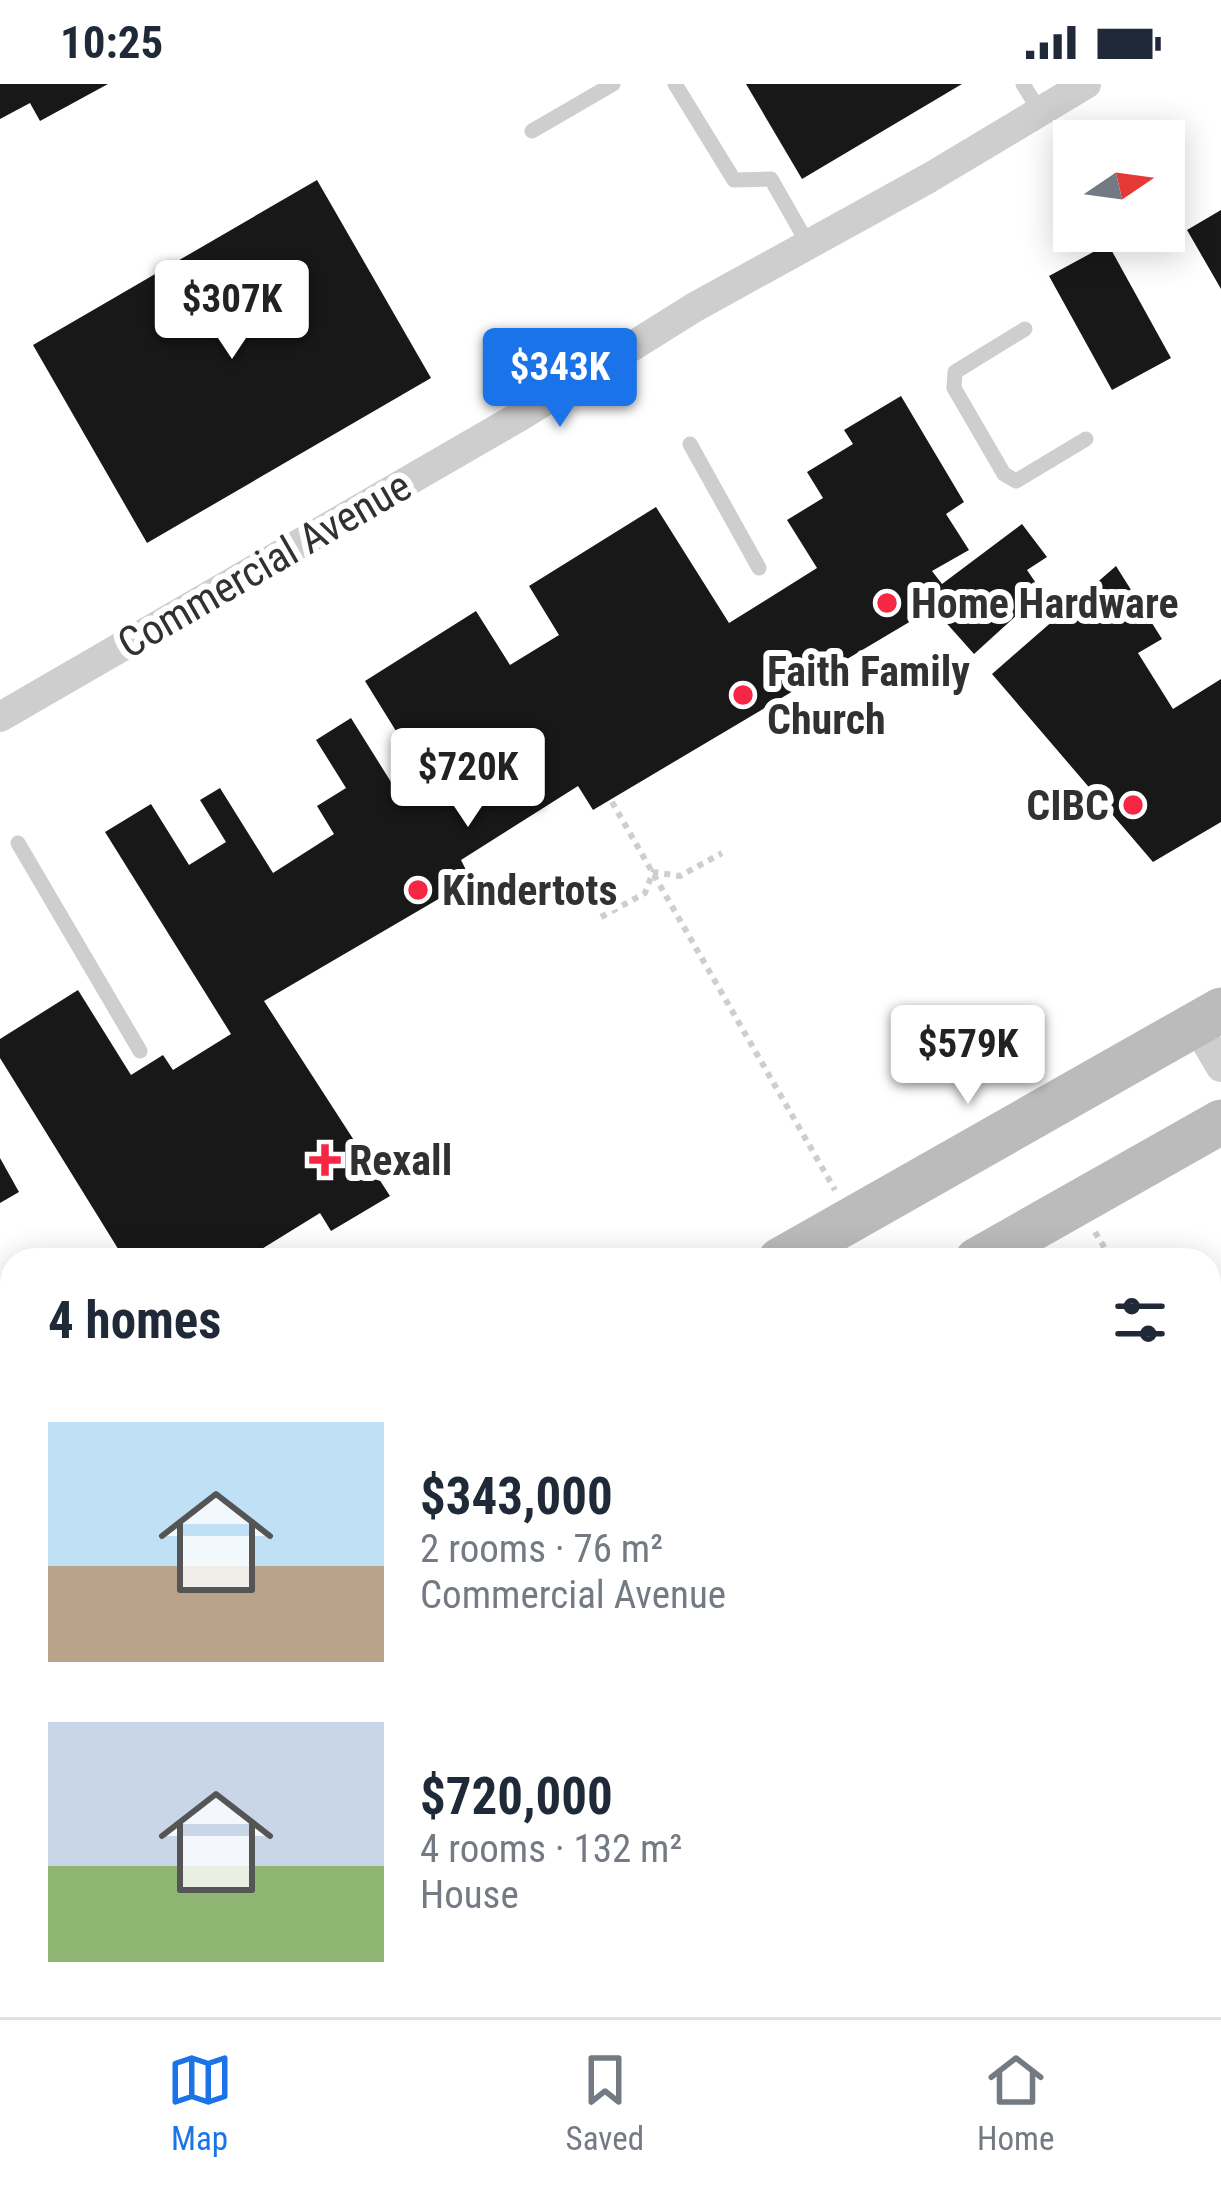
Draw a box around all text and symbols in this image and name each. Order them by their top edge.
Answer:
text: 10:25 [60,16,163,69]
north arrow [1053,120,1185,252]
map controls [1053,120,1185,252]
pin: $307K [148,260,316,362]
text: $307K [182,276,282,322]
pin: $343K [476,328,644,430]
text: $343K [510,344,610,390]
street label: Commercial Avenue [109,461,419,668]
place label: Home Hardware [911,579,1179,628]
marker: Home Hardware [874,590,900,616]
place label: Faith Family Church [767,647,970,744]
marker: Faith Family Church [730,682,756,708]
pin: $720K [384,728,552,830]
text: $720K [418,744,518,790]
place label: CIBC [1026,781,1109,830]
marker: CIBC [1120,792,1146,818]
place label: Kindertots [442,866,617,915]
marker: Kindertots [405,877,431,903]
pin: $579K [884,1005,1052,1107]
text: $579K [918,1021,1018,1067]
place label: Rexall [349,1136,452,1185]
marker: Rexall [312,1147,338,1173]
icon: filters [1107,1287,1173,1353]
text: 4 homes [48,1291,221,1350]
text: $343,000 [420,1467,613,1526]
icon: home [144,1470,288,1614]
text: 2 rooms · 76 m² [420,1526,663,1572]
text: Commercial Avenue [420,1572,726,1618]
text: $720,000 [420,1767,613,1826]
icon: home [144,1770,288,1914]
text: 4 rooms · 132 m² [420,1826,682,1872]
text: House [420,1872,519,1918]
tab: Map [167,2047,233,2158]
tab: Saved [566,2047,644,2158]
tab: Home [977,2047,1054,2158]

